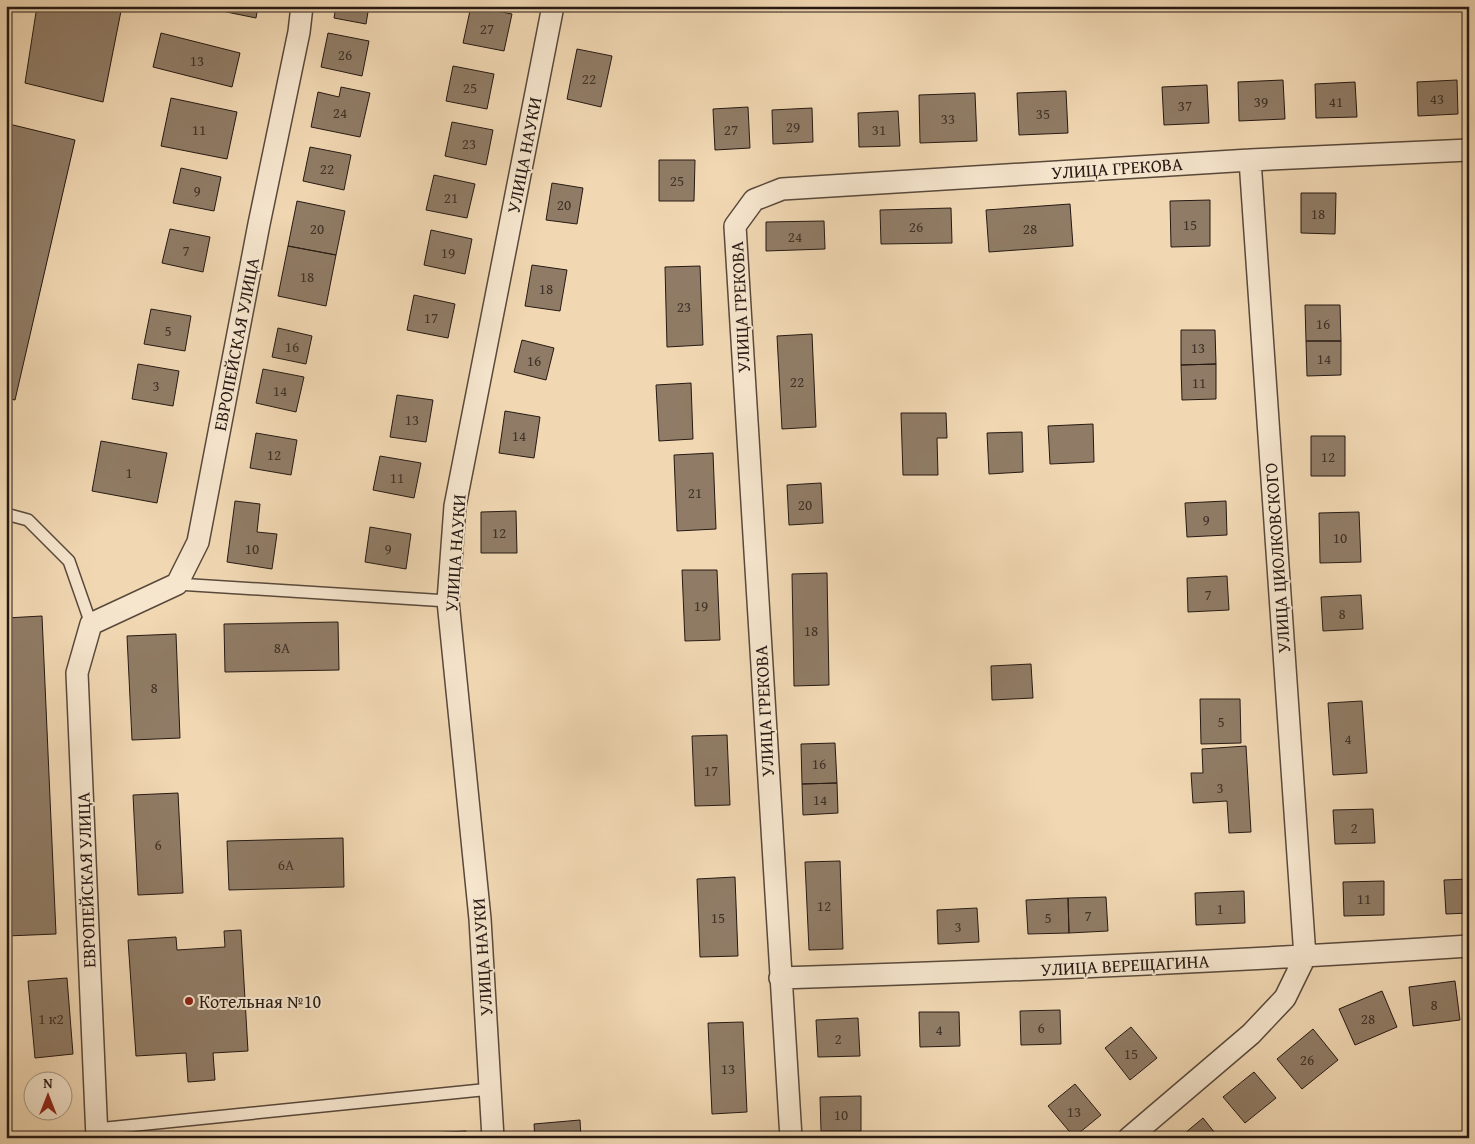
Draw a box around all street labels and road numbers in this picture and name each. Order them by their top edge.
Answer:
street label: УЛИЦА НАУКИ [499,94,549,216]
street label: УЛИЦА ГРЕКОВА [1050,150,1184,186]
street label: УЛИЦА ГРЕКОВА [723,240,757,373]
street label: ЕВРОПЕЙСКАЯ УЛИЦА [206,255,266,433]
street label: УЛИЦА ЦИОЛКОВСКОГО [1257,462,1297,654]
street label: УЛИЦА НАУКИ [437,493,473,613]
street label: УЛИЦА ГРЕКОВА [747,644,781,777]
street label: ЕВРОПЕЙСКАЯ УЛИЦА [69,791,103,968]
street label: УЛИЦА НАУКИ [464,897,500,1017]
street label: УЛИЦА ВЕРЕЩАГИНА [1040,947,1210,983]

